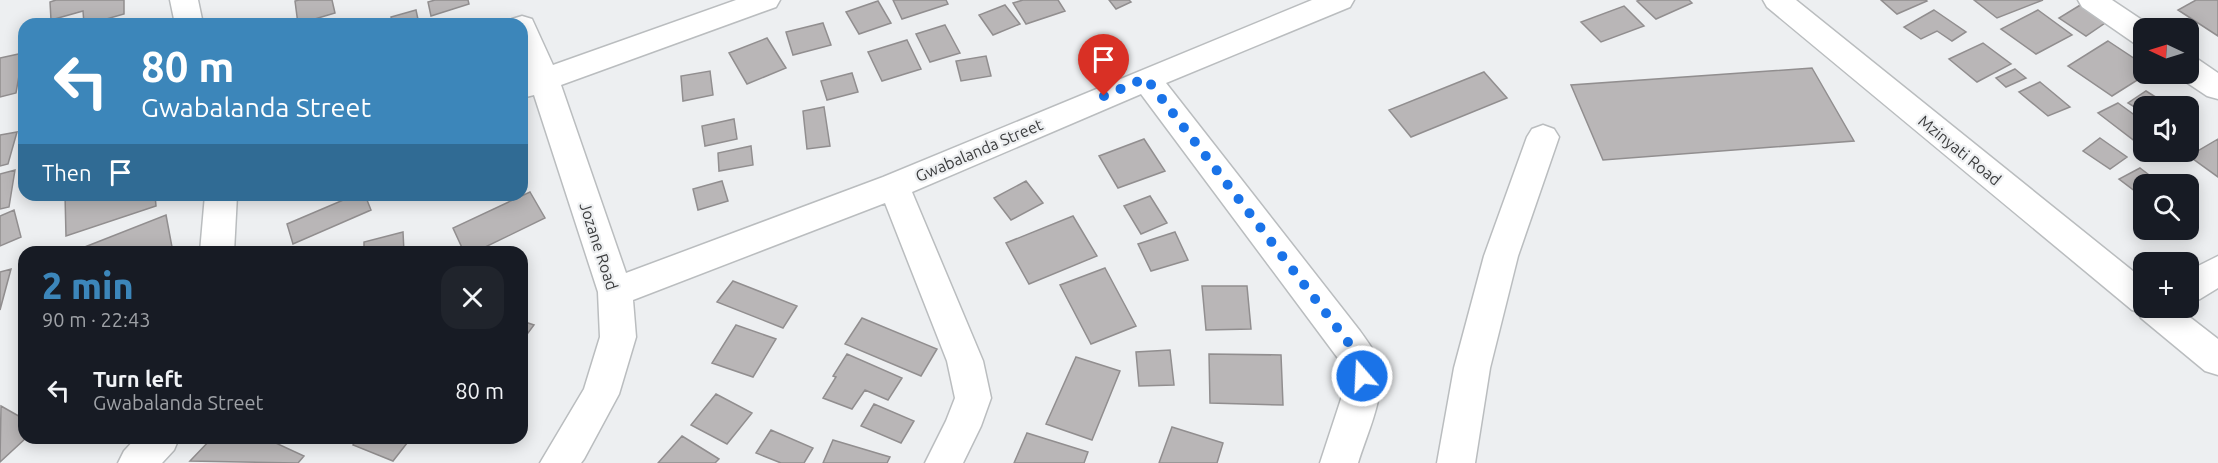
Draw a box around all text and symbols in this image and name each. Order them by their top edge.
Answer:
north arrow [2133,18,2199,84]
map controls [2133,18,2199,318]
pin [1078,34,1129,96]
icon: left [42,42,120,120]
text: 80 m [141,43,235,90]
icon: arrive [1087,43,1120,76]
text: Gwabalanda Street [141,92,371,122]
button: sound [2133,96,2199,162]
street label: Mzinyati Road [1915,111,2005,189]
street label: Gwabalanda Street [913,115,1046,185]
icon: arrive [104,156,137,189]
text: Then [42,160,92,185]
button: search [2133,174,2199,240]
street label: Jozane Road [576,200,622,292]
button: + [2133,252,2199,318]
text: 2 min [42,265,134,306]
button: close [441,266,504,329]
text: 90 m · 22:43 [42,308,151,331]
position arrow [1330,344,1394,408]
text: Turn left [93,366,183,391]
icon: left [42,374,75,407]
text: 80 m [455,378,504,403]
text: Gwabalanda Street [93,391,263,414]

